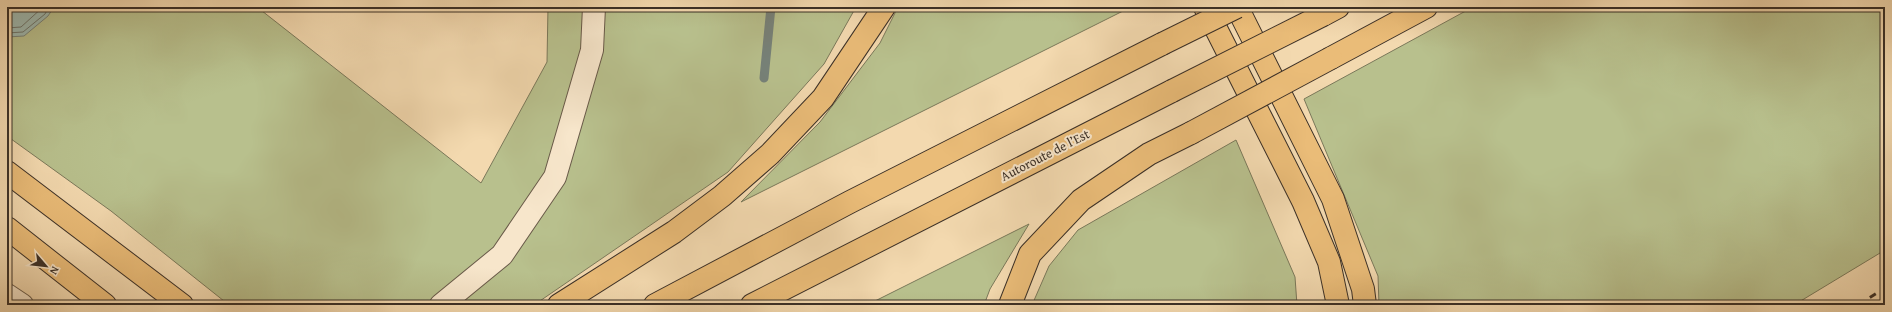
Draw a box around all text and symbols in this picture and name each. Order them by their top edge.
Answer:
street label: Autoroute de l’Est [997,124,1093,186]
north arrow [26,246,66,286]
text: N [46,264,64,278]

